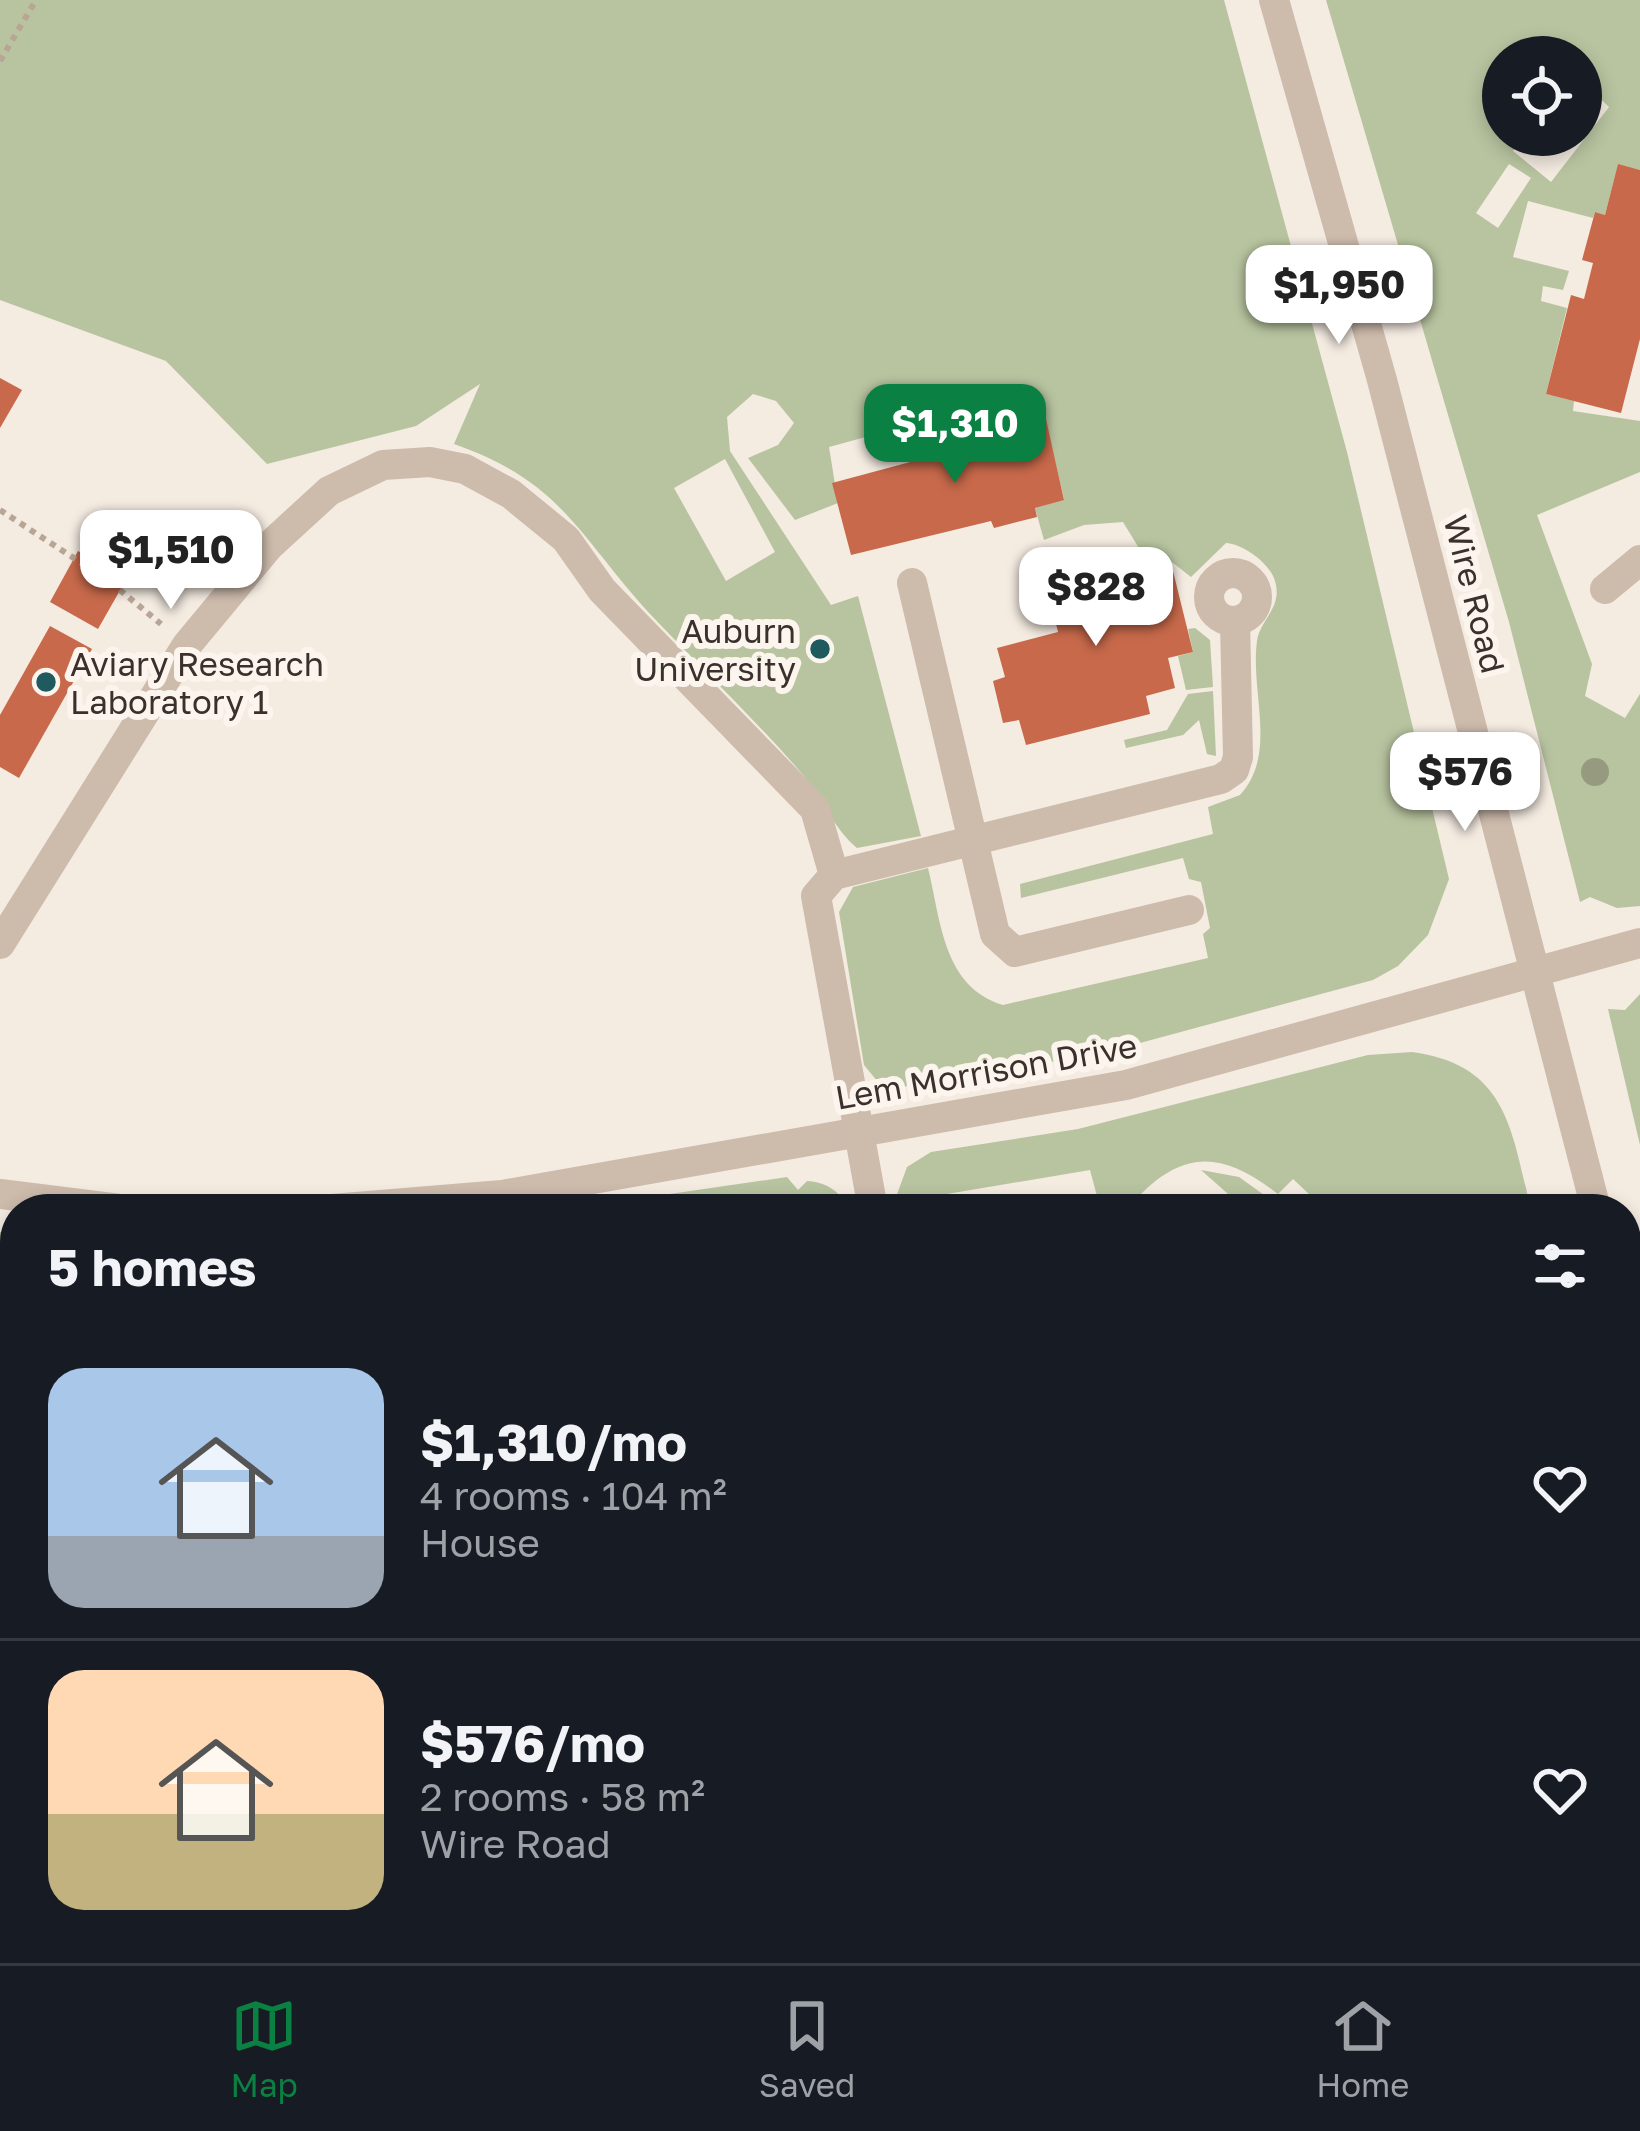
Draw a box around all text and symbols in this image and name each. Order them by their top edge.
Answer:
map controls [1482,36,1602,156]
button: locate [1482,36,1602,156]
pin: $1,950 [1241,245,1437,347]
text: $1,950 [1273,260,1405,307]
pin: $1,310 [857,384,1053,486]
text: $1,310 [891,399,1019,446]
pin: $1,510 [73,510,269,612]
street label: Wire Road [1437,511,1513,677]
text: $1,510 [107,525,235,572]
pin: $828 [1025,547,1167,649]
text: $828 [1046,562,1146,609]
place label: Auburn University [634,611,796,688]
marker: Auburn University [807,636,833,662]
place label: Aviary Research Laboratory 1 [70,644,324,721]
marker: Aviary Research Laboratory 1 [33,669,59,695]
pin: $576 [1394,732,1536,834]
text: $576 [1417,747,1513,794]
street label: Lem Morrison Drive [832,1025,1140,1117]
icon: filters [1527,1233,1593,1299]
text: 5 homes [48,1236,257,1297]
text: $1,310/mo [420,1411,687,1472]
icon: home [144,1416,288,1560]
icon: heart [1527,1455,1593,1521]
text: 4 rooms · 104 m² [420,1472,727,1519]
text: House [420,1519,540,1566]
text: $576/mo [420,1712,645,1773]
icon: home [144,1718,288,1862]
icon: heart [1527,1757,1593,1823]
text: 2 rooms · 58 m² [420,1773,705,1820]
text: Wire Road [420,1820,611,1867]
tab: Map [231,1993,298,2104]
tab: Saved [759,1993,855,2104]
tab: Home [1316,1993,1409,2104]

